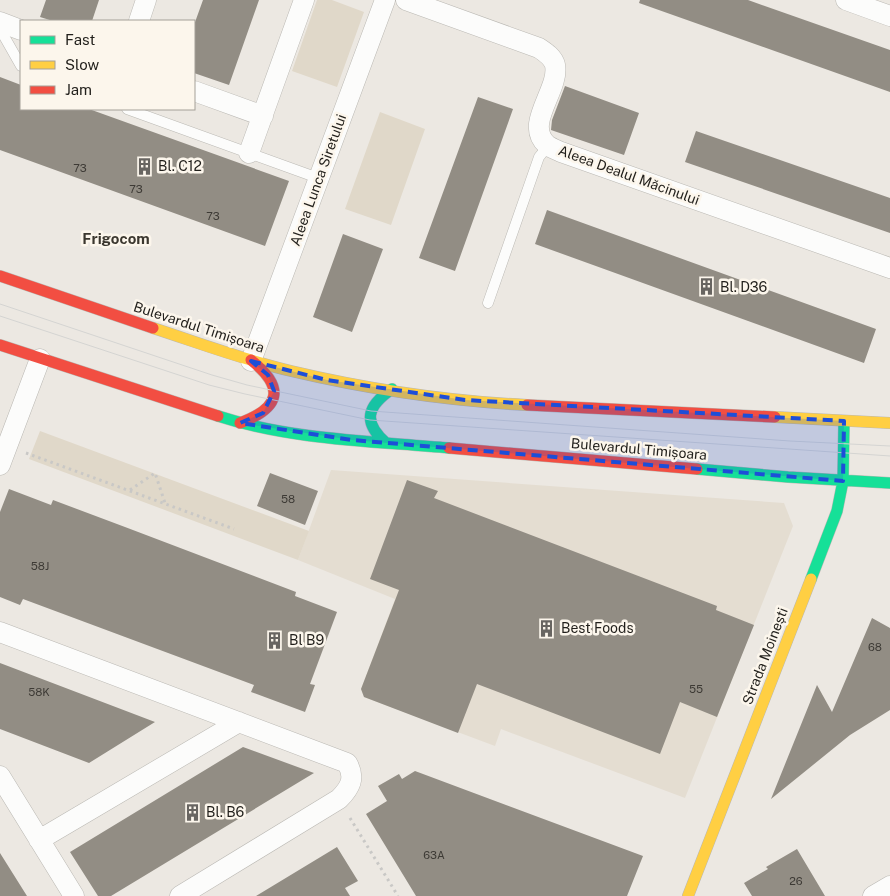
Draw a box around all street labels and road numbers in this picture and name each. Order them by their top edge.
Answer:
street label: Aleea Lunca Siretului [287,112,349,248]
street label: Aleea Dealul Măcinului [556,142,702,208]
street label: Bulevardul Timișoara [132,298,266,356]
street label: Bulevardul Timișoara [570,435,708,463]
street label: Strada Moinești [739,605,791,707]

